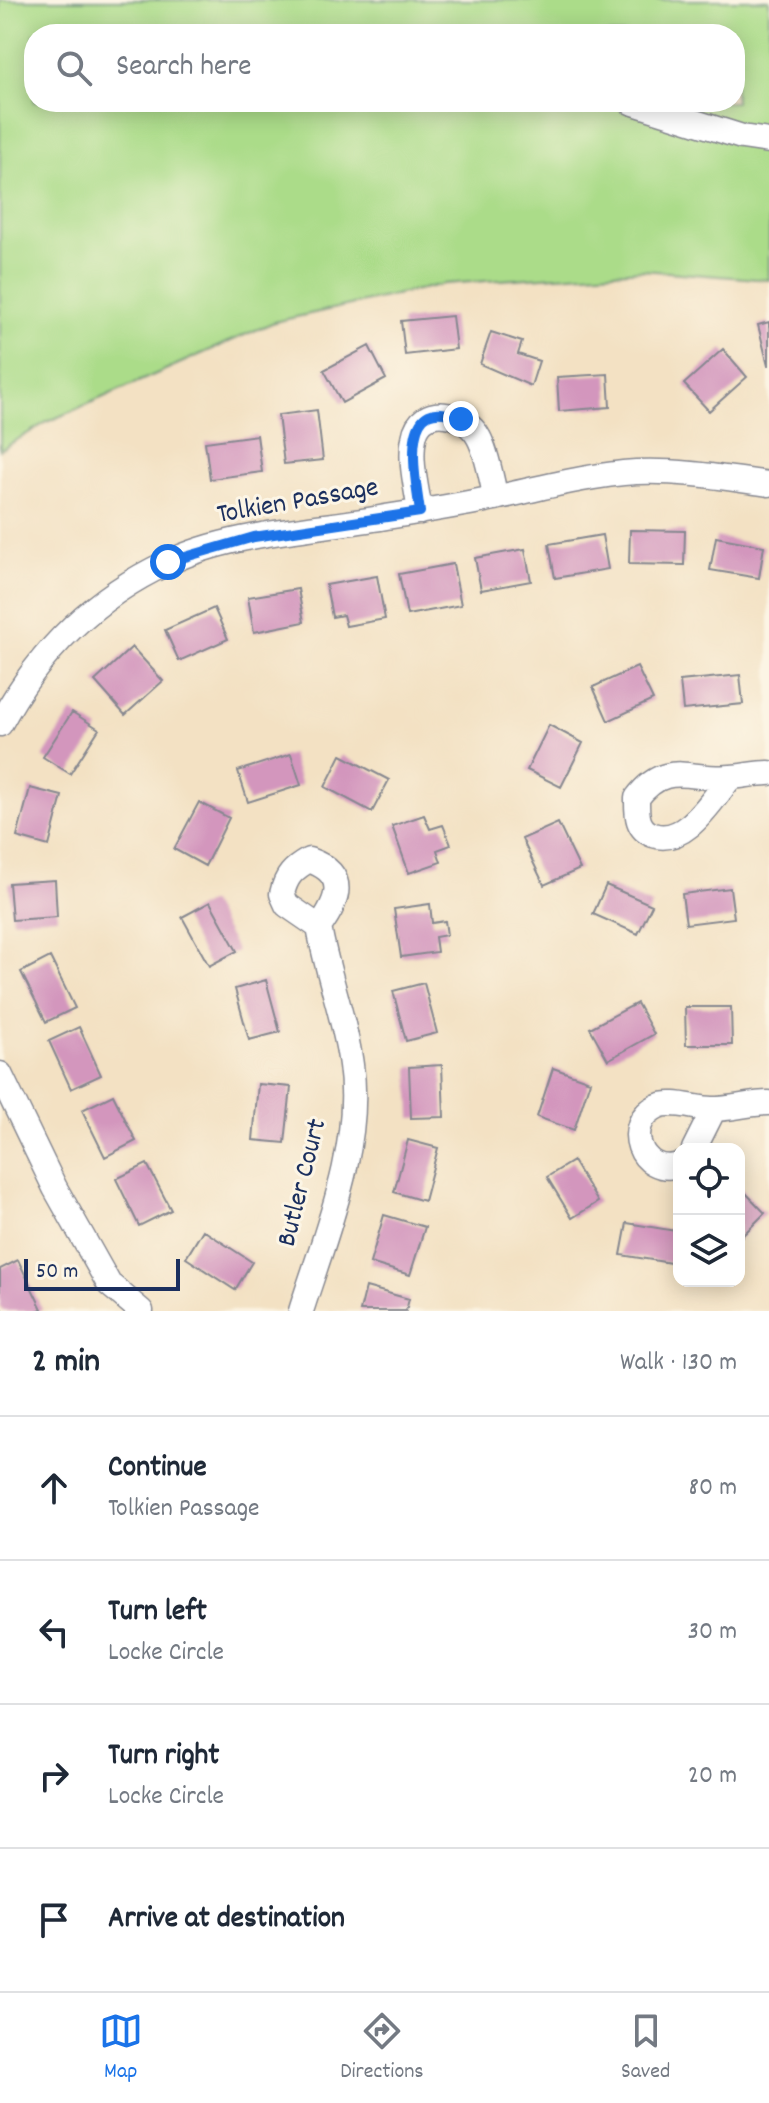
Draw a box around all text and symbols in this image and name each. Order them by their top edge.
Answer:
search box [24,24,745,112]
icon: search [52,46,96,90]
text: Search here [116,47,252,90]
route end [443,401,479,437]
street label: Tolkien Passage [214,469,382,537]
route start [150,544,186,580]
street label: Butler Court [269,1115,339,1251]
map controls [673,1143,745,1287]
button: locate [673,1143,745,1215]
button: layers [673,1215,745,1287]
scale bar [24,1255,180,1291]
text: 50 m [36,1257,78,1288]
text: 2 min [32,1339,100,1388]
text: Walk · 130 m [620,1345,737,1382]
text: Continue [108,1448,207,1491]
icon: ahead [32,1466,76,1510]
text: 80 m [689,1470,737,1507]
text: Tolkien Passage [108,1491,260,1528]
text: Turn left [108,1592,207,1635]
icon: left [32,1610,76,1654]
text: 30 m [687,1614,737,1651]
text: Locke Circle [108,1635,224,1672]
text: Turn right [108,1736,219,1779]
icon: right [32,1754,76,1798]
text: 20 m [688,1758,737,1795]
text: Locke Circle [108,1779,224,1816]
icon: arrive [32,1898,76,1942]
text: Arrive at destination [108,1899,345,1942]
tab: Map [99,2009,143,2088]
tab: Directions [340,2009,424,2088]
tab: Saved [621,2009,670,2088]

